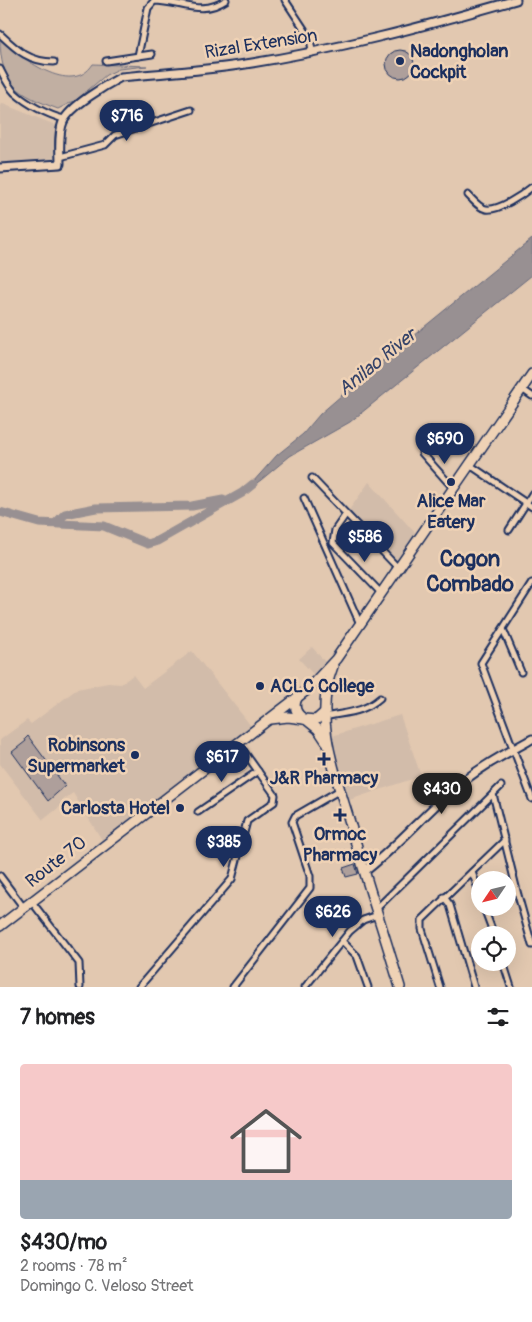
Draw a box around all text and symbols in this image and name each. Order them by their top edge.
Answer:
street label: Rizal Extension [203,24,319,64]
place label: Nadongholan Cockpit [410,40,508,84]
marker: Nadongholan Cockpit [394,55,406,67]
pin: $716 [97,100,157,142]
text: $716 [111,106,143,126]
water label: Anilao River [333,322,423,401]
pin: $690 [415,422,475,465]
text: $690 [426,429,464,449]
marker: Alice Mar Eatery [445,476,457,488]
place label: Alice Mar Eatery [417,490,486,534]
pin: $586 [335,520,395,563]
text: $586 [348,527,382,547]
district label: Cogon Combado [426,545,514,598]
place label: ACLC College [270,675,375,698]
marker: ACLC College [254,680,266,692]
place label: Robinsons Supermarket [27,734,126,778]
pin: $617 [192,740,252,783]
text: $617 [206,747,238,767]
marker: Robinsons Supermarket [129,749,141,761]
marker: J&R Pharmacy [318,753,330,765]
place label: J&R Pharmacy [270,767,379,790]
pin: $430 [412,772,472,815]
text: $430 [423,779,461,799]
place label: Carlosta Hotel [61,797,170,820]
marker: Carlosta Hotel [174,802,186,814]
marker: Ormoc Pharmacy [334,809,346,821]
place label: Ormoc Pharmacy [303,823,377,867]
pin: $385 [194,826,254,868]
street label: Route 70 [21,831,91,893]
text: $385 [207,832,241,852]
north arrow [471,871,516,916]
map controls [471,871,516,971]
pin: $626 [303,896,363,938]
text: $626 [315,902,351,922]
button: locate [471,926,516,971]
icon: filters [484,1003,512,1031]
text: 7 homes [20,1004,95,1031]
icon: home [221,1096,311,1186]
text: $430/mo [20,1229,107,1256]
text: 2 rooms · 78 m² [20,1256,127,1276]
text: Domingo C. Veloso Street [20,1276,194,1296]

